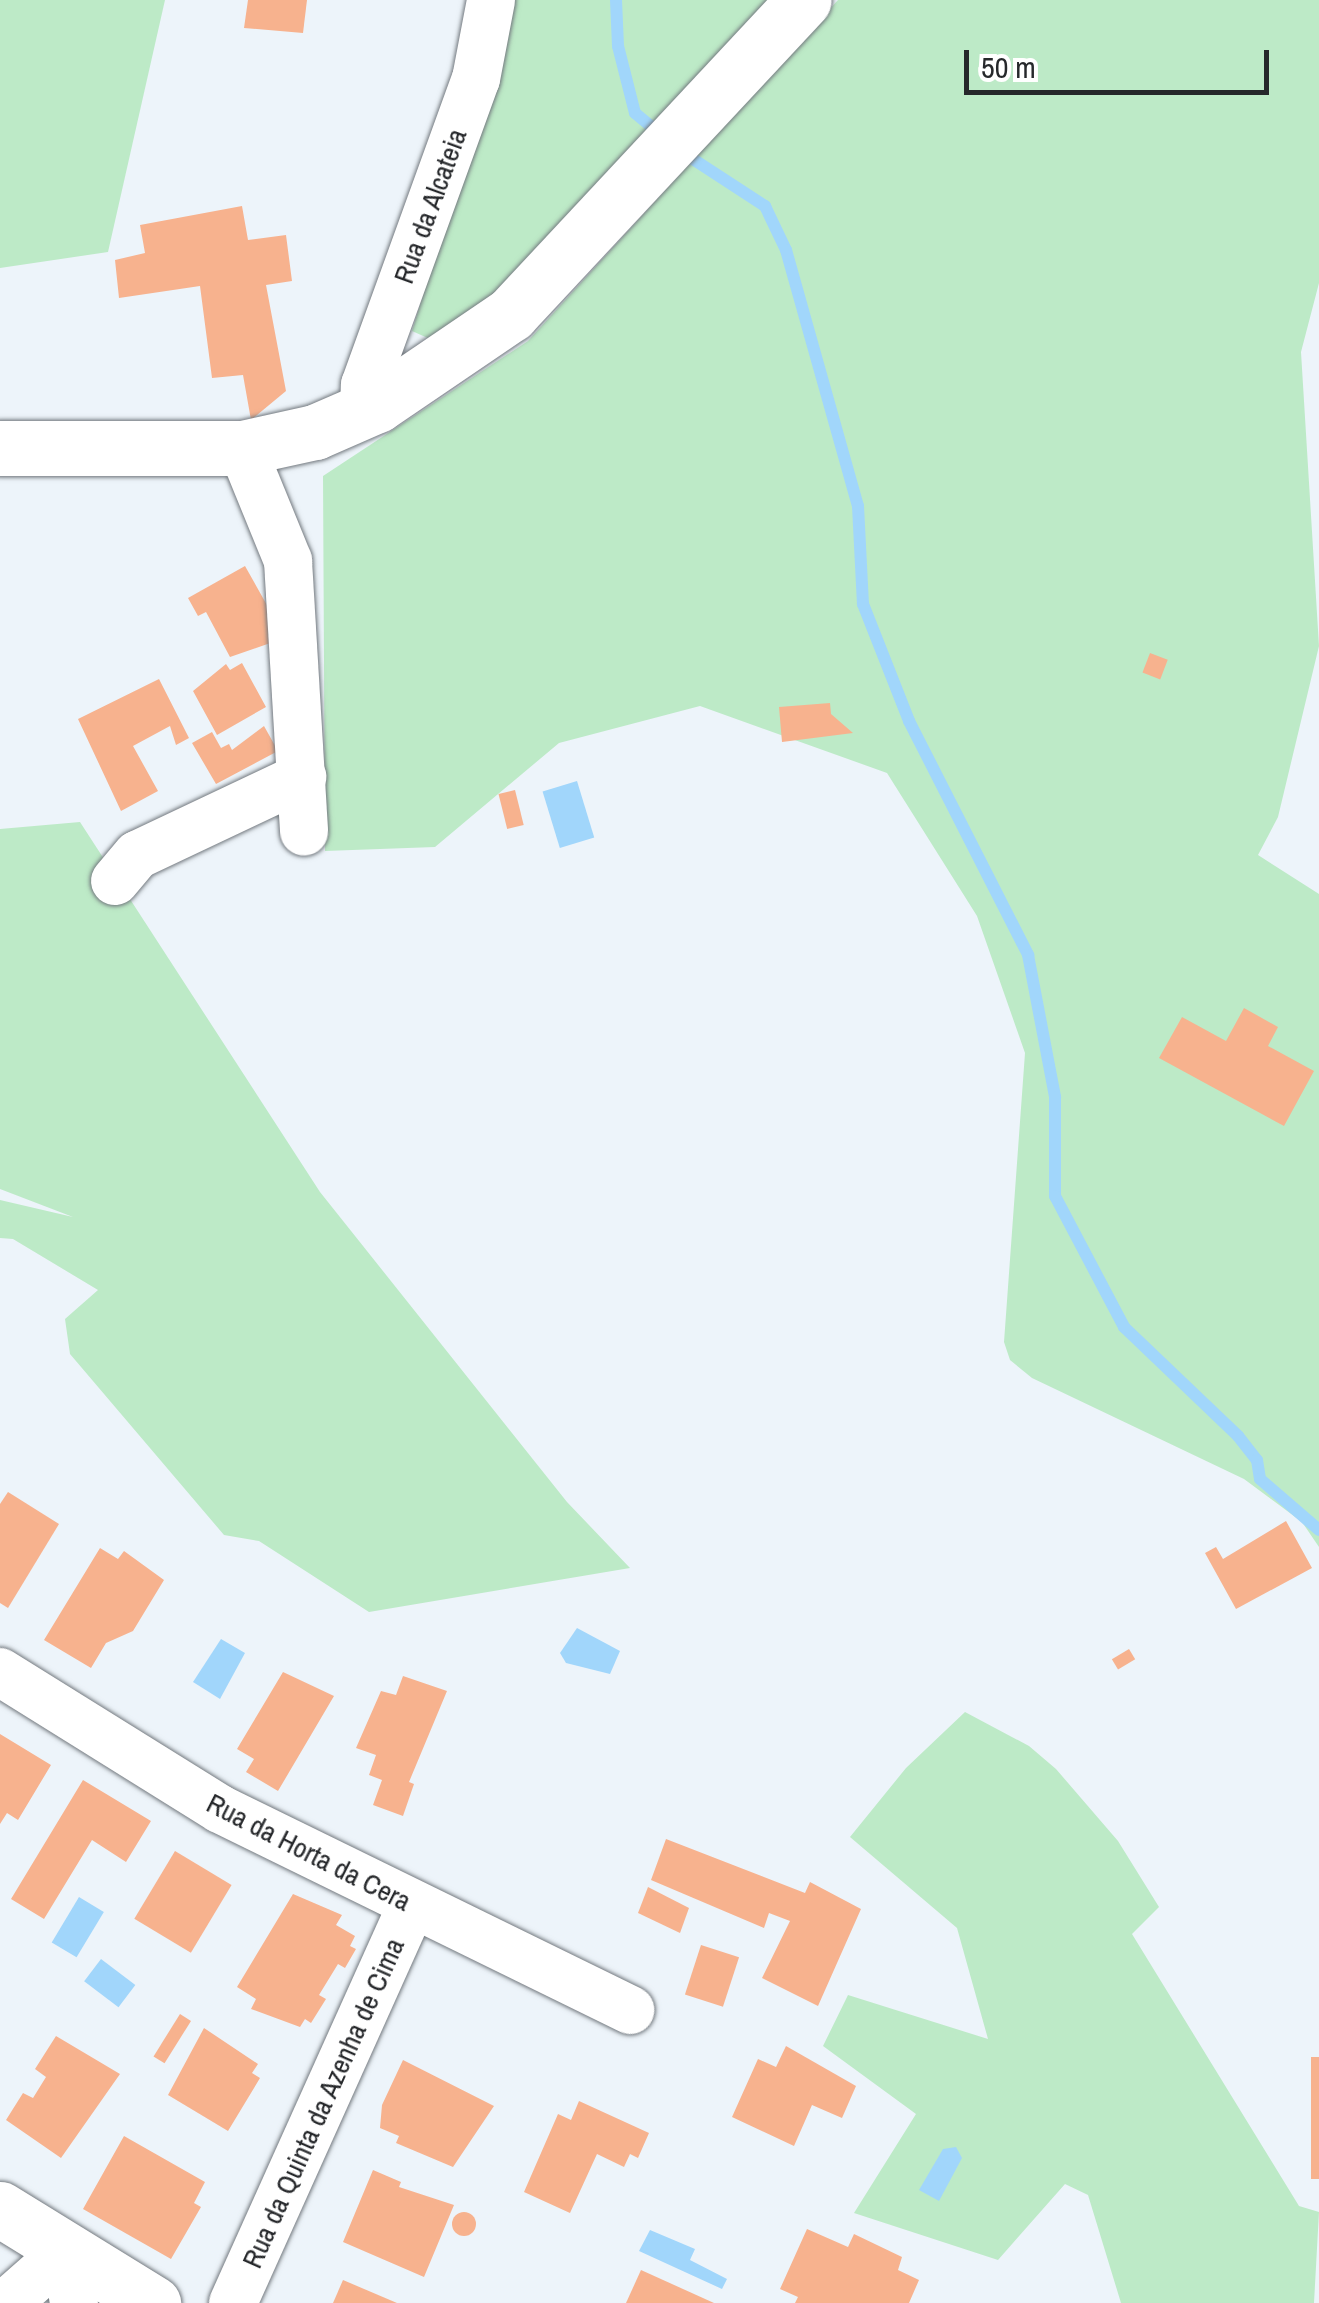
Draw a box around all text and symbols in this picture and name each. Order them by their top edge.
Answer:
scale bar [969,30,1274,92]
text: 50 m [981,47,1036,87]
street label: Rua da Alcateia [386,123,474,289]
street label: Rua da Horta da Cera [201,1786,417,1918]
street label: Rua da Quinta da Azenha de Cima [235,1932,411,2274]

